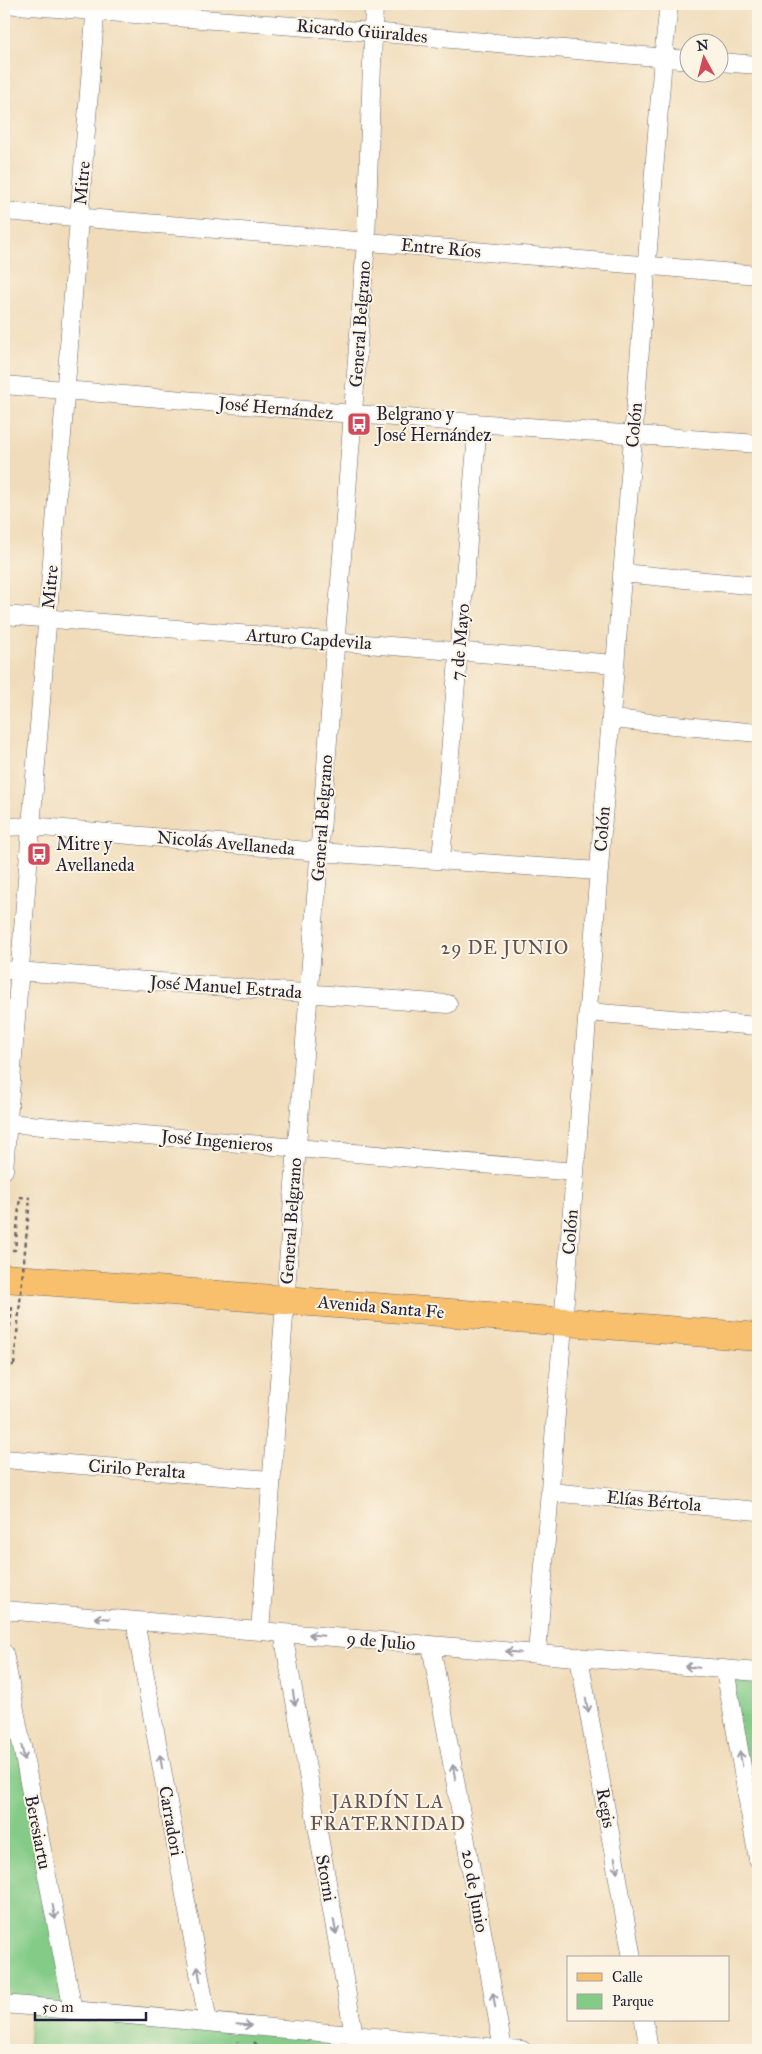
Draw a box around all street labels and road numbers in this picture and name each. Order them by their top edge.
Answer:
street label: Ricardo Güiraldes [296,14,428,48]
street label: Mitre [69,160,95,206]
street label: Entre Ríos [400,234,482,262]
street label: General Belgrano [345,260,376,388]
street label: José Hernández [215,392,335,425]
street label: Colón [621,401,647,448]
street label: Mitre [37,564,63,610]
street label: 7 de Mayo [446,603,474,681]
street label: Arturo Capdevila [244,624,373,654]
street label: General Belgrano [307,754,338,882]
street label: Colón [589,805,615,852]
street label: Nicolás Avellaneda [156,826,296,860]
street label: José Manuel Estrada [147,971,303,1004]
street label: José Ingenieros [158,1125,274,1158]
street label: General Belgrano [276,1157,307,1285]
street label: Colón [557,1208,583,1255]
street label: Avenida Santa Fe [316,1290,445,1323]
street label: Cirilo Peralta [88,1455,187,1483]
street label: Elías Bértola [606,1486,703,1516]
street label: 9 de Julio [345,1627,417,1656]
street label: Carradori [154,1784,188,1858]
street label: Regis [591,1786,620,1830]
street label: Beresiartu [20,1793,56,1871]
street label: 20 de Junio [456,1848,493,1934]
street label: Storni [311,1853,341,1903]

